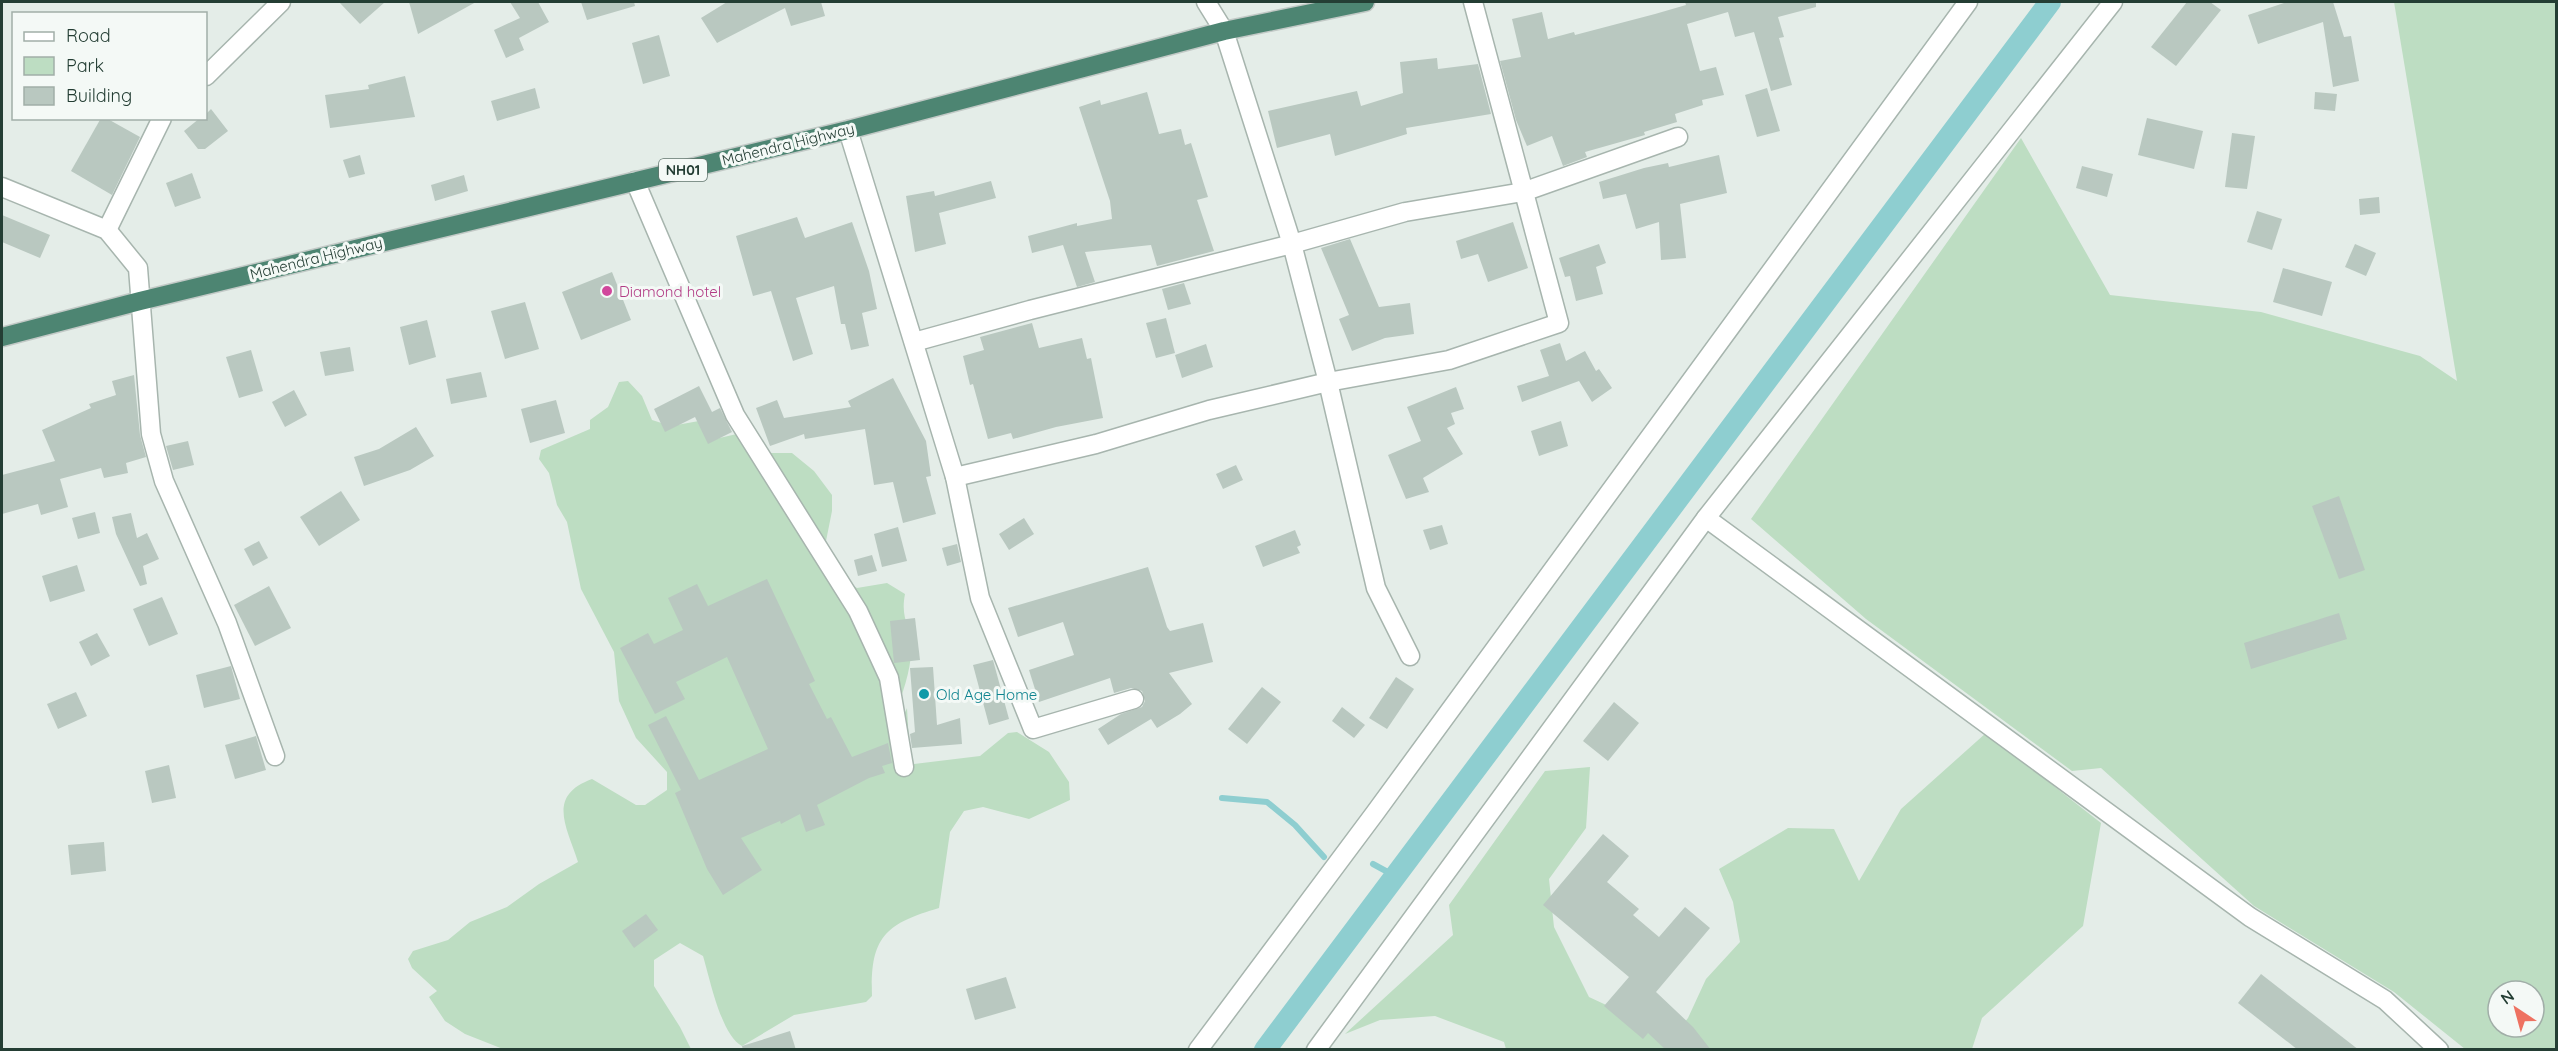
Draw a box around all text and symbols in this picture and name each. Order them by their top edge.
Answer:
legend [12,12,207,120]
text: Road [66,24,111,47]
text: Park [66,54,104,77]
text: Building [66,84,132,107]
street label: Mahendra Highway [720,118,856,170]
road number: NH01 [659,159,707,181]
street label: Mahendra Highway [248,232,384,284]
place label: Diamond hotel [619,282,721,301]
marker: Diamond hotel [600,284,614,298]
place label: Old Age Home [936,685,1037,704]
marker: Old Age Home [917,687,931,701]
north arrow [2486,979,2546,1039]
text: N [2497,985,2518,1008]

